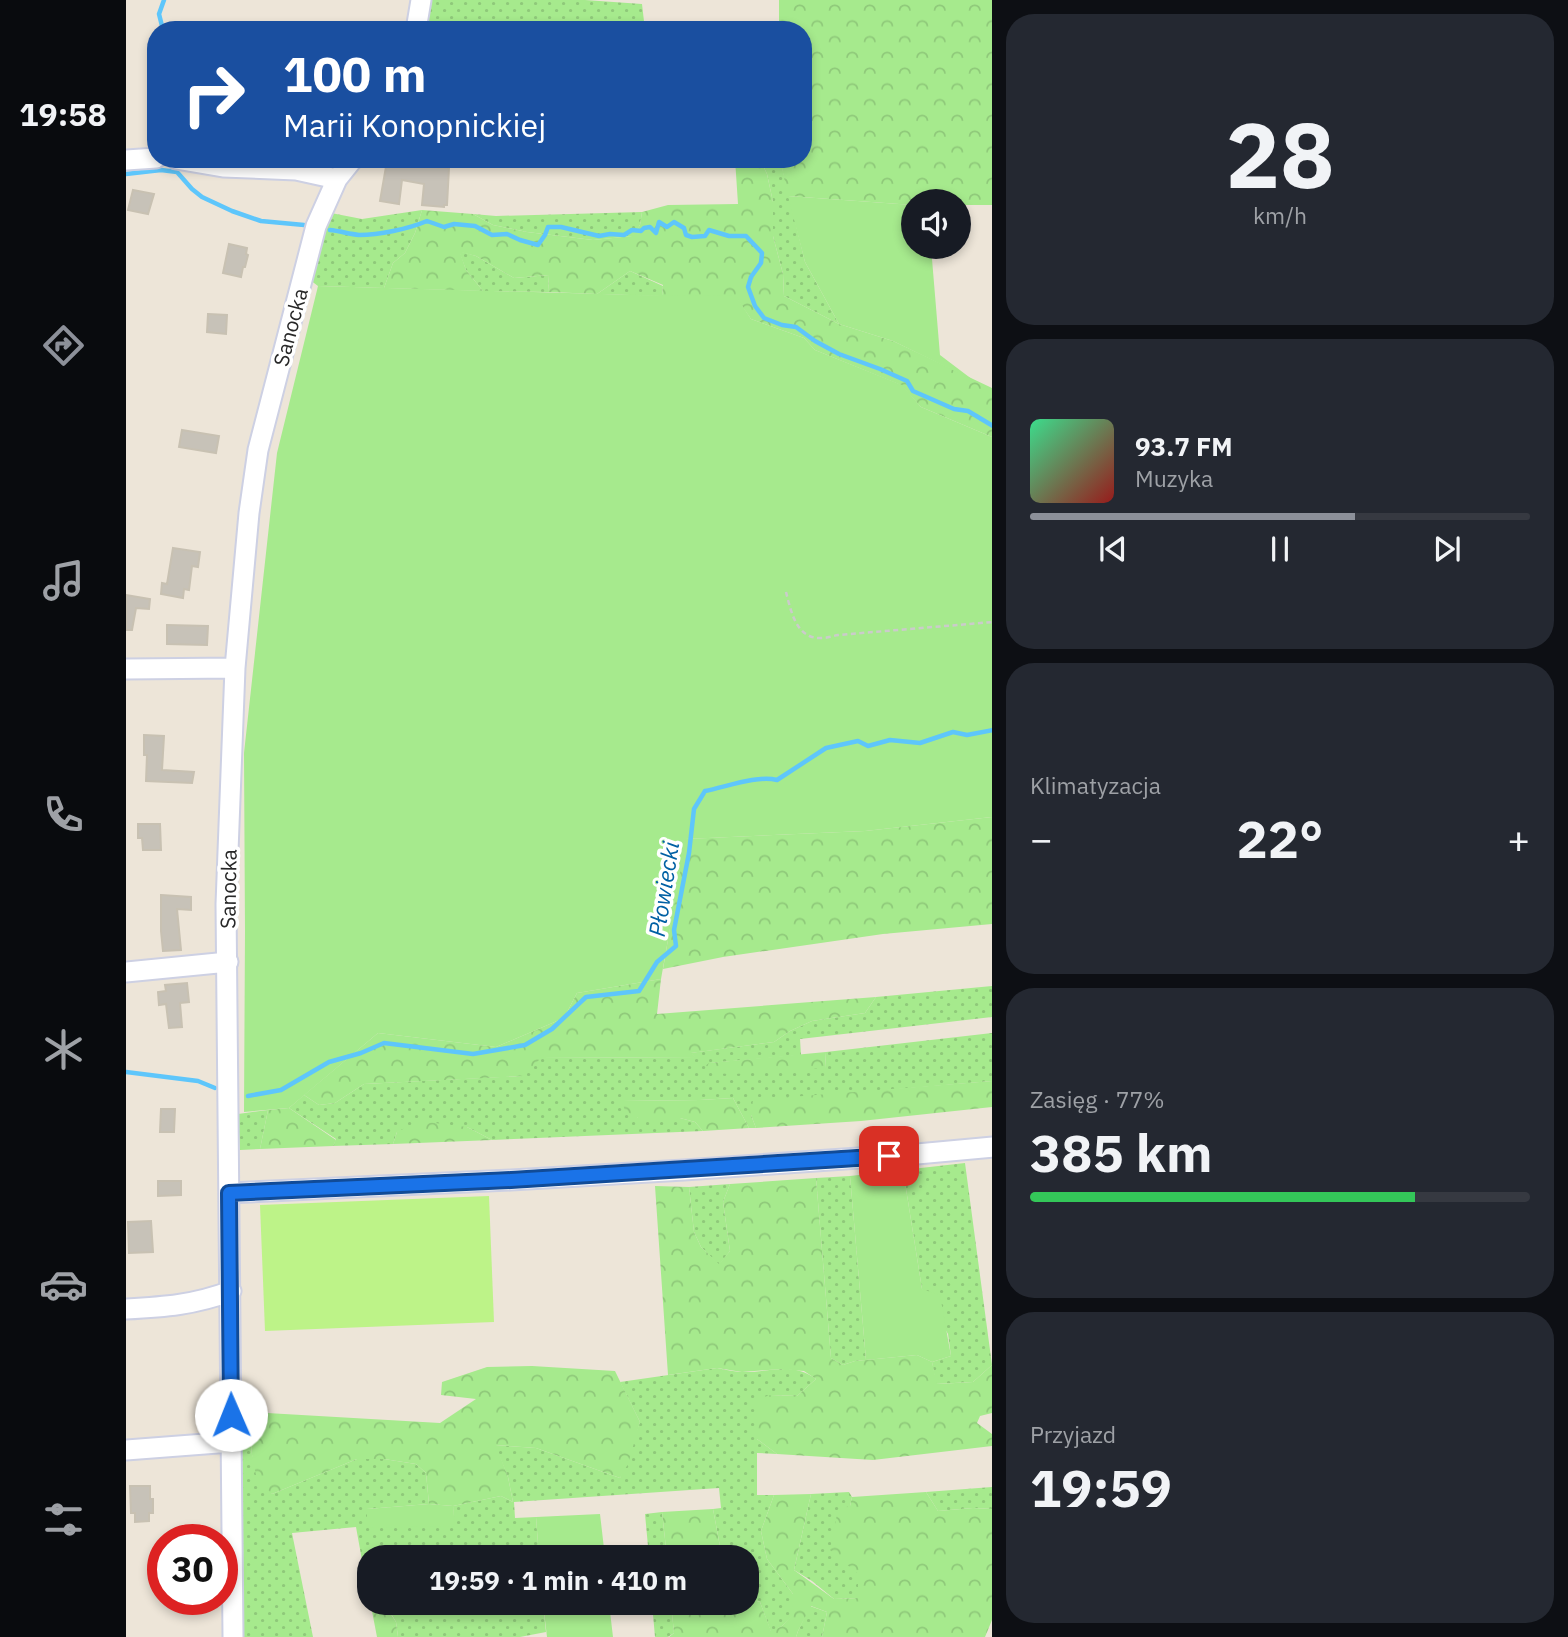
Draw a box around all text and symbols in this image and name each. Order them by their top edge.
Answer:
text: 100 m [283,42,427,105]
icon: right [168,49,259,140]
text: 19:58 [19,93,107,135]
text: 28 [1225,95,1335,213]
text: Marii Konopnickiej [283,104,546,146]
map controls [901,189,971,259]
button: sound [901,189,971,259]
text: km/h [1253,200,1307,230]
street label: Sanocka [266,285,314,369]
icon: directions [39,321,88,370]
text: 93.7 FM [1135,429,1233,463]
text: Muzyka [1135,463,1213,493]
icon: previous [1094,530,1132,568]
icon: pause [1261,530,1299,568]
icon: next [1428,530,1466,568]
icon: music [39,556,88,605]
text: Klimatyzacja [1030,770,1161,800]
icon: phone [39,790,88,839]
text: 22° [1237,805,1323,872]
text: − [1030,814,1053,863]
text: + [1507,814,1530,863]
water label: Płowiecki [641,838,685,939]
street label: Sanocka [213,849,243,929]
icon: climate [39,1025,88,1074]
text: Zasięg · 77% [1030,1084,1165,1114]
text: 385 km [1030,1119,1212,1186]
pin [859,1126,919,1186]
icon: arrive [870,1137,908,1175]
icon: car [39,1260,88,1309]
position arrow [194,1378,268,1452]
text: Przyjazd [1030,1419,1116,1449]
text: 19:59 [1030,1454,1172,1521]
icon: filters [39,1495,88,1544]
speed limit sign: 30 [147,1524,238,1615]
text: 19:59 · 1 min · 410 m [429,1563,687,1597]

